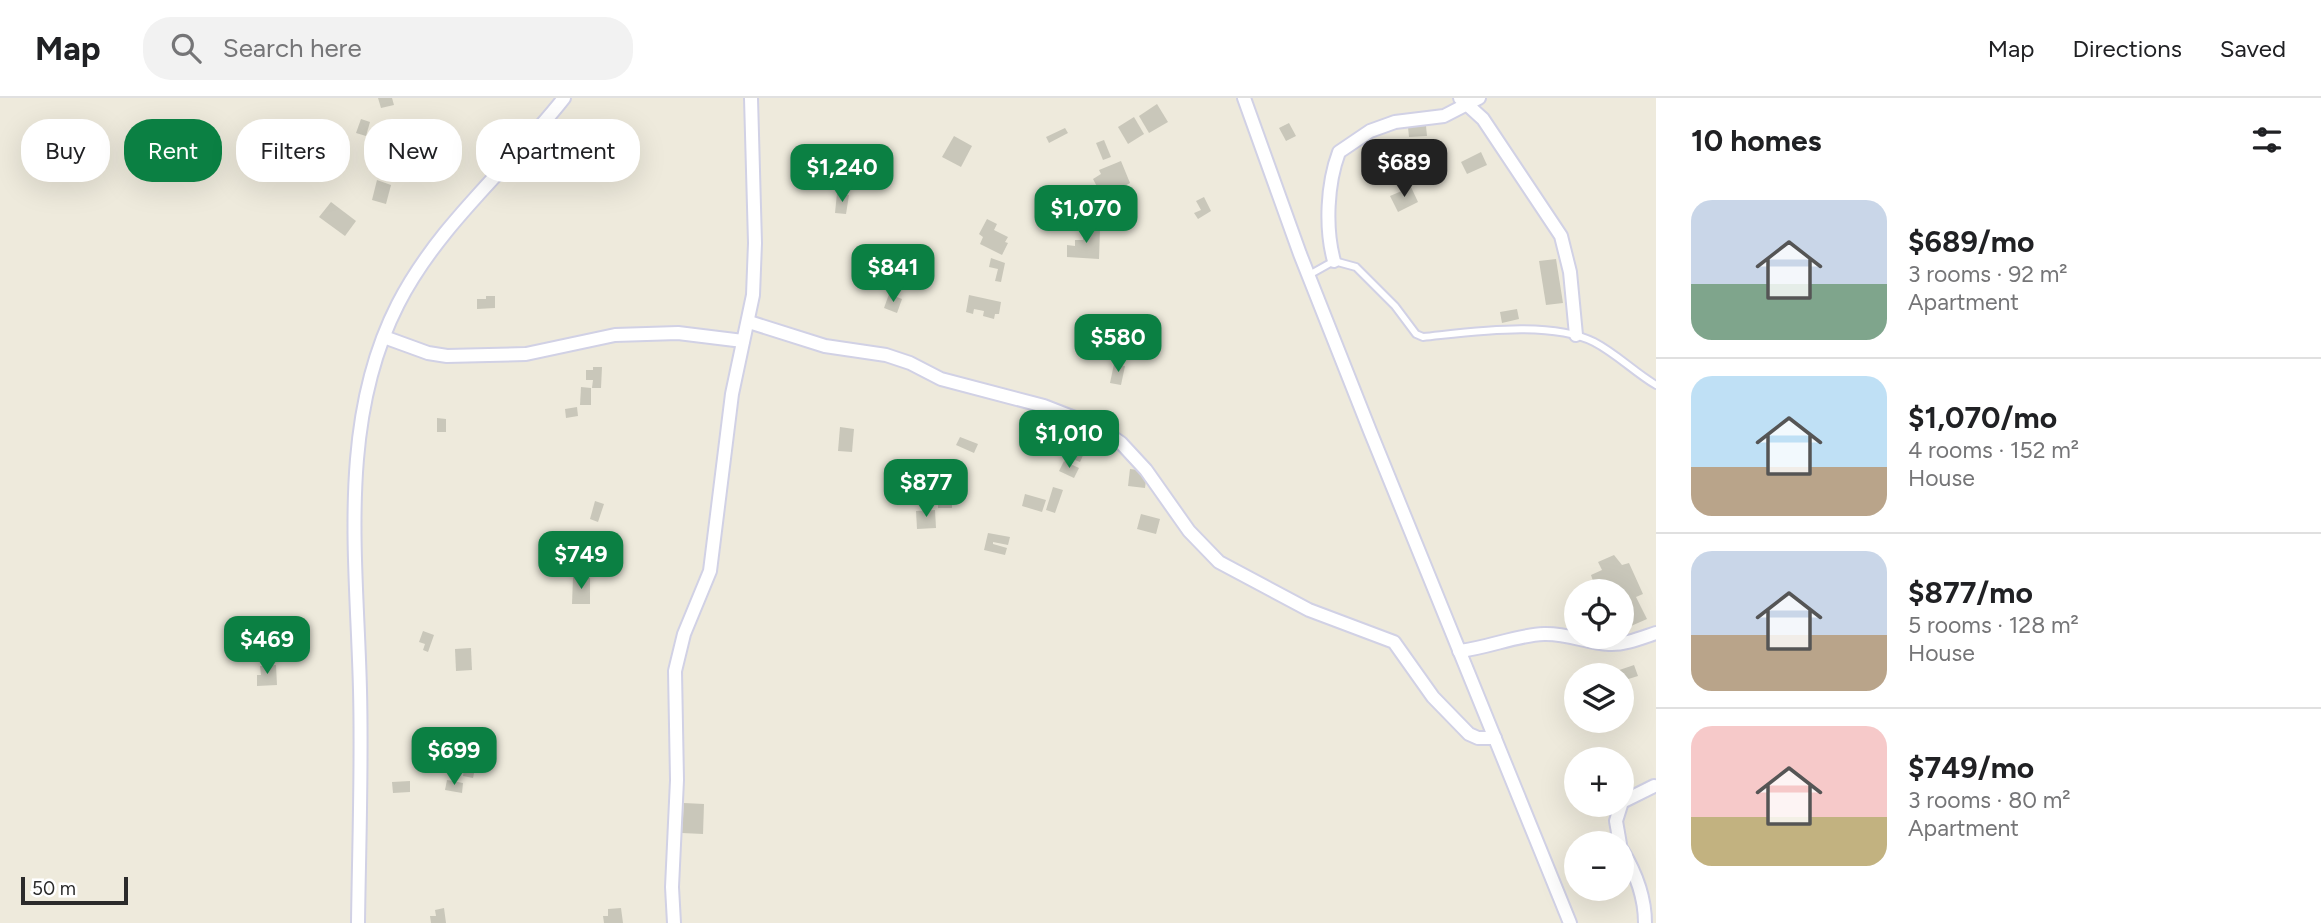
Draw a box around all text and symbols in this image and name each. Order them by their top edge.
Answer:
search box [143,17,633,80]
text: Map [35,29,101,68]
icon: search [167,29,205,67]
text: Search here [223,32,362,64]
text: Map [1988,34,2034,63]
text: Directions [2072,34,2182,63]
text: Saved [2220,34,2286,63]
chip: Buy [21,119,110,182]
chip: Rent [124,119,222,182]
chip: Filters [236,119,350,182]
chip: New [364,119,462,182]
chip: Apartment [476,119,640,182]
icon: filters [2248,121,2286,159]
text: 10 homes [1691,122,1822,159]
pin: $689 [1363,140,1445,199]
pin: $1,240 [785,144,899,204]
text: $689 [1377,148,1431,176]
text: $1,240 [806,153,878,181]
pin: $1,070 [1029,186,1143,245]
text: $1,070 [1051,194,1121,222]
text: $689/mo [1908,223,2034,260]
icon: home [1747,228,1831,312]
pin: $841 [852,244,934,304]
text: $841 [867,253,919,281]
text: 3 rooms · 92 m² [1908,260,2068,288]
text: Apartment [1908,288,2019,316]
pin: $580 [1077,314,1159,374]
text: $580 [1090,323,1146,351]
text: $1,070/mo [1908,399,2057,436]
icon: home [1747,404,1831,488]
pin: $1,010 [1012,410,1126,470]
text: $1,010 [1035,419,1103,447]
text: 4 rooms · 152 m² [1908,436,2079,464]
pin: $877 [885,460,967,519]
text: House [1908,464,1975,492]
text: $877 [900,468,952,496]
pin: $749 [540,532,622,591]
text: $749 [554,540,608,568]
text: $877/mo [1908,574,2033,611]
map controls [1564,579,1634,901]
button: locate [1564,579,1634,649]
icon: home [1747,579,1831,663]
text: 5 rooms · 128 m² [1908,611,2079,639]
pin: $469 [226,616,308,676]
text: $469 [240,625,294,653]
text: House [1908,639,1975,667]
button: layers [1564,663,1634,733]
pin: $699 [413,728,495,787]
text: $699 [428,736,480,764]
button: + [1564,747,1634,817]
text: $749/mo [1908,749,2034,786]
icon: home [1747,754,1831,838]
text: 3 rooms · 80 m² [1908,786,2071,814]
text: Apartment [1908,814,2019,842]
button: − [1564,831,1634,901]
scale bar [21,874,128,906]
text: 50 m [32,877,76,900]

